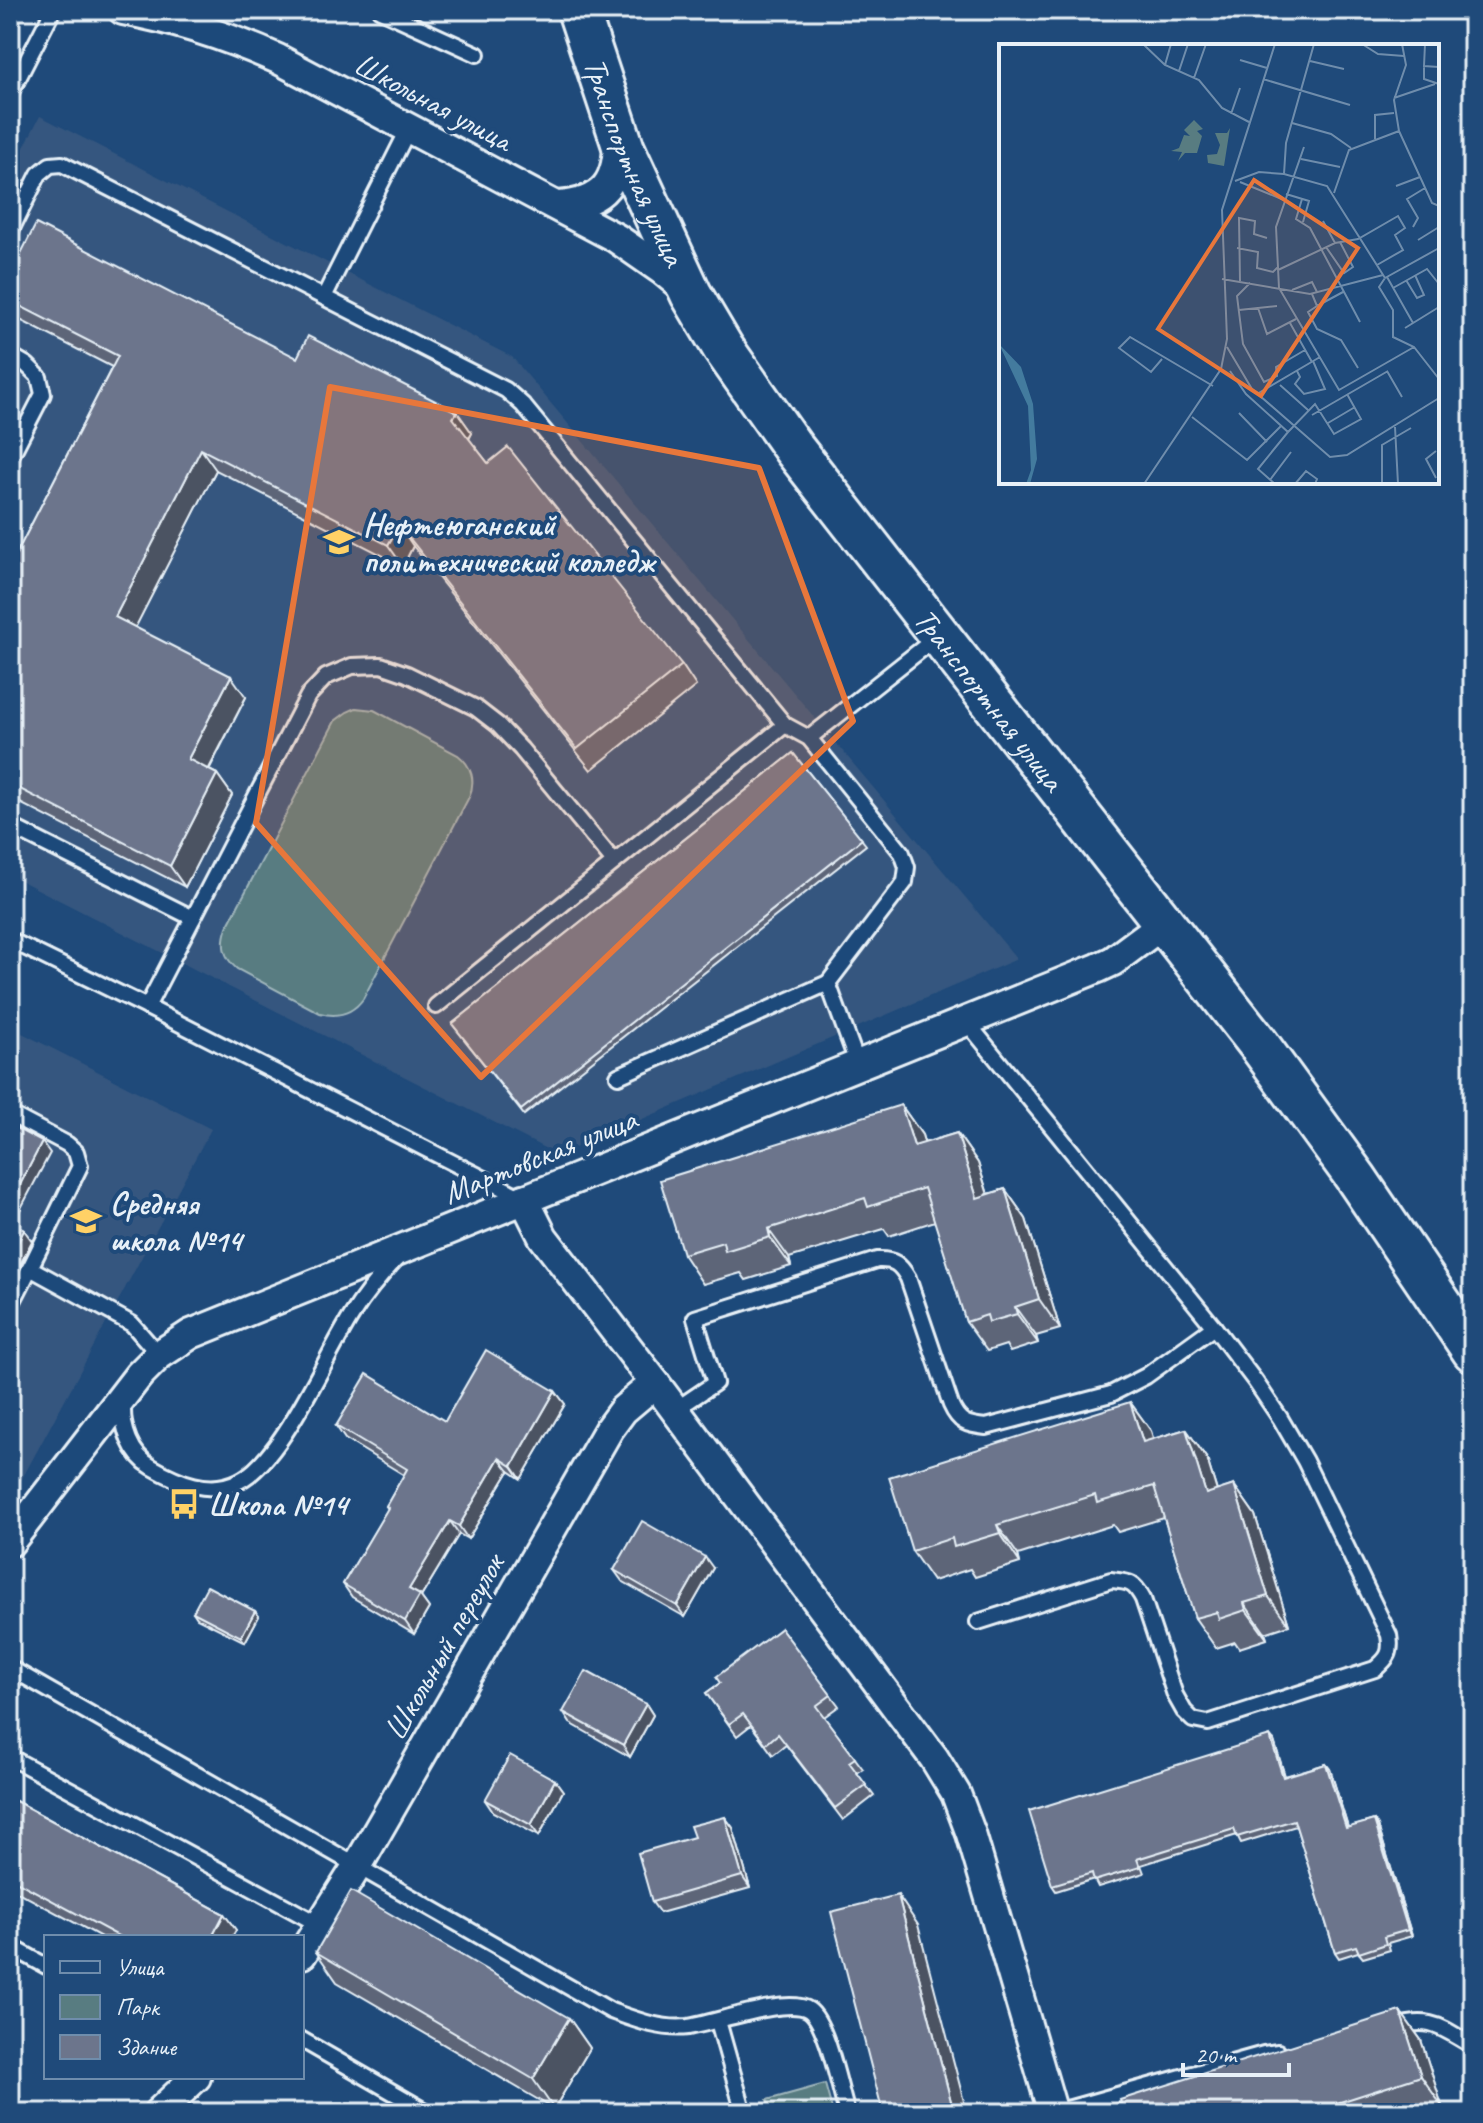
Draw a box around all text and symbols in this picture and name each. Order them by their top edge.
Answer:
street label: Школьная улица [347,43,521,162]
inset map [999,44,1439,484]
street label: Транспортная улица [575,52,696,274]
place label: Нефтеюганский политехнический колледж [363,504,658,582]
school or university icon: Нефтеюганский политехнический колледж [322,525,356,559]
street label: Транспортная улица [905,600,1075,801]
street label: Мартовская улица [437,1098,645,1213]
place label: Средняя школа №14 [110,1183,245,1261]
school or university icon: Средняя школа №14 [69,1204,103,1238]
place label: Школа №14 [208,1484,351,1525]
bus stop icon: Школа №14 [167,1487,201,1521]
street label: Школьный переулок [374,1544,515,1747]
legend [44,1935,304,2079]
text: Улица [116,1952,165,1982]
text: Парк [116,1992,161,2022]
scale bar [1183,2027,1289,2077]
text: Здание [116,2032,178,2062]
text: 20 m [1195,2040,1238,2070]

